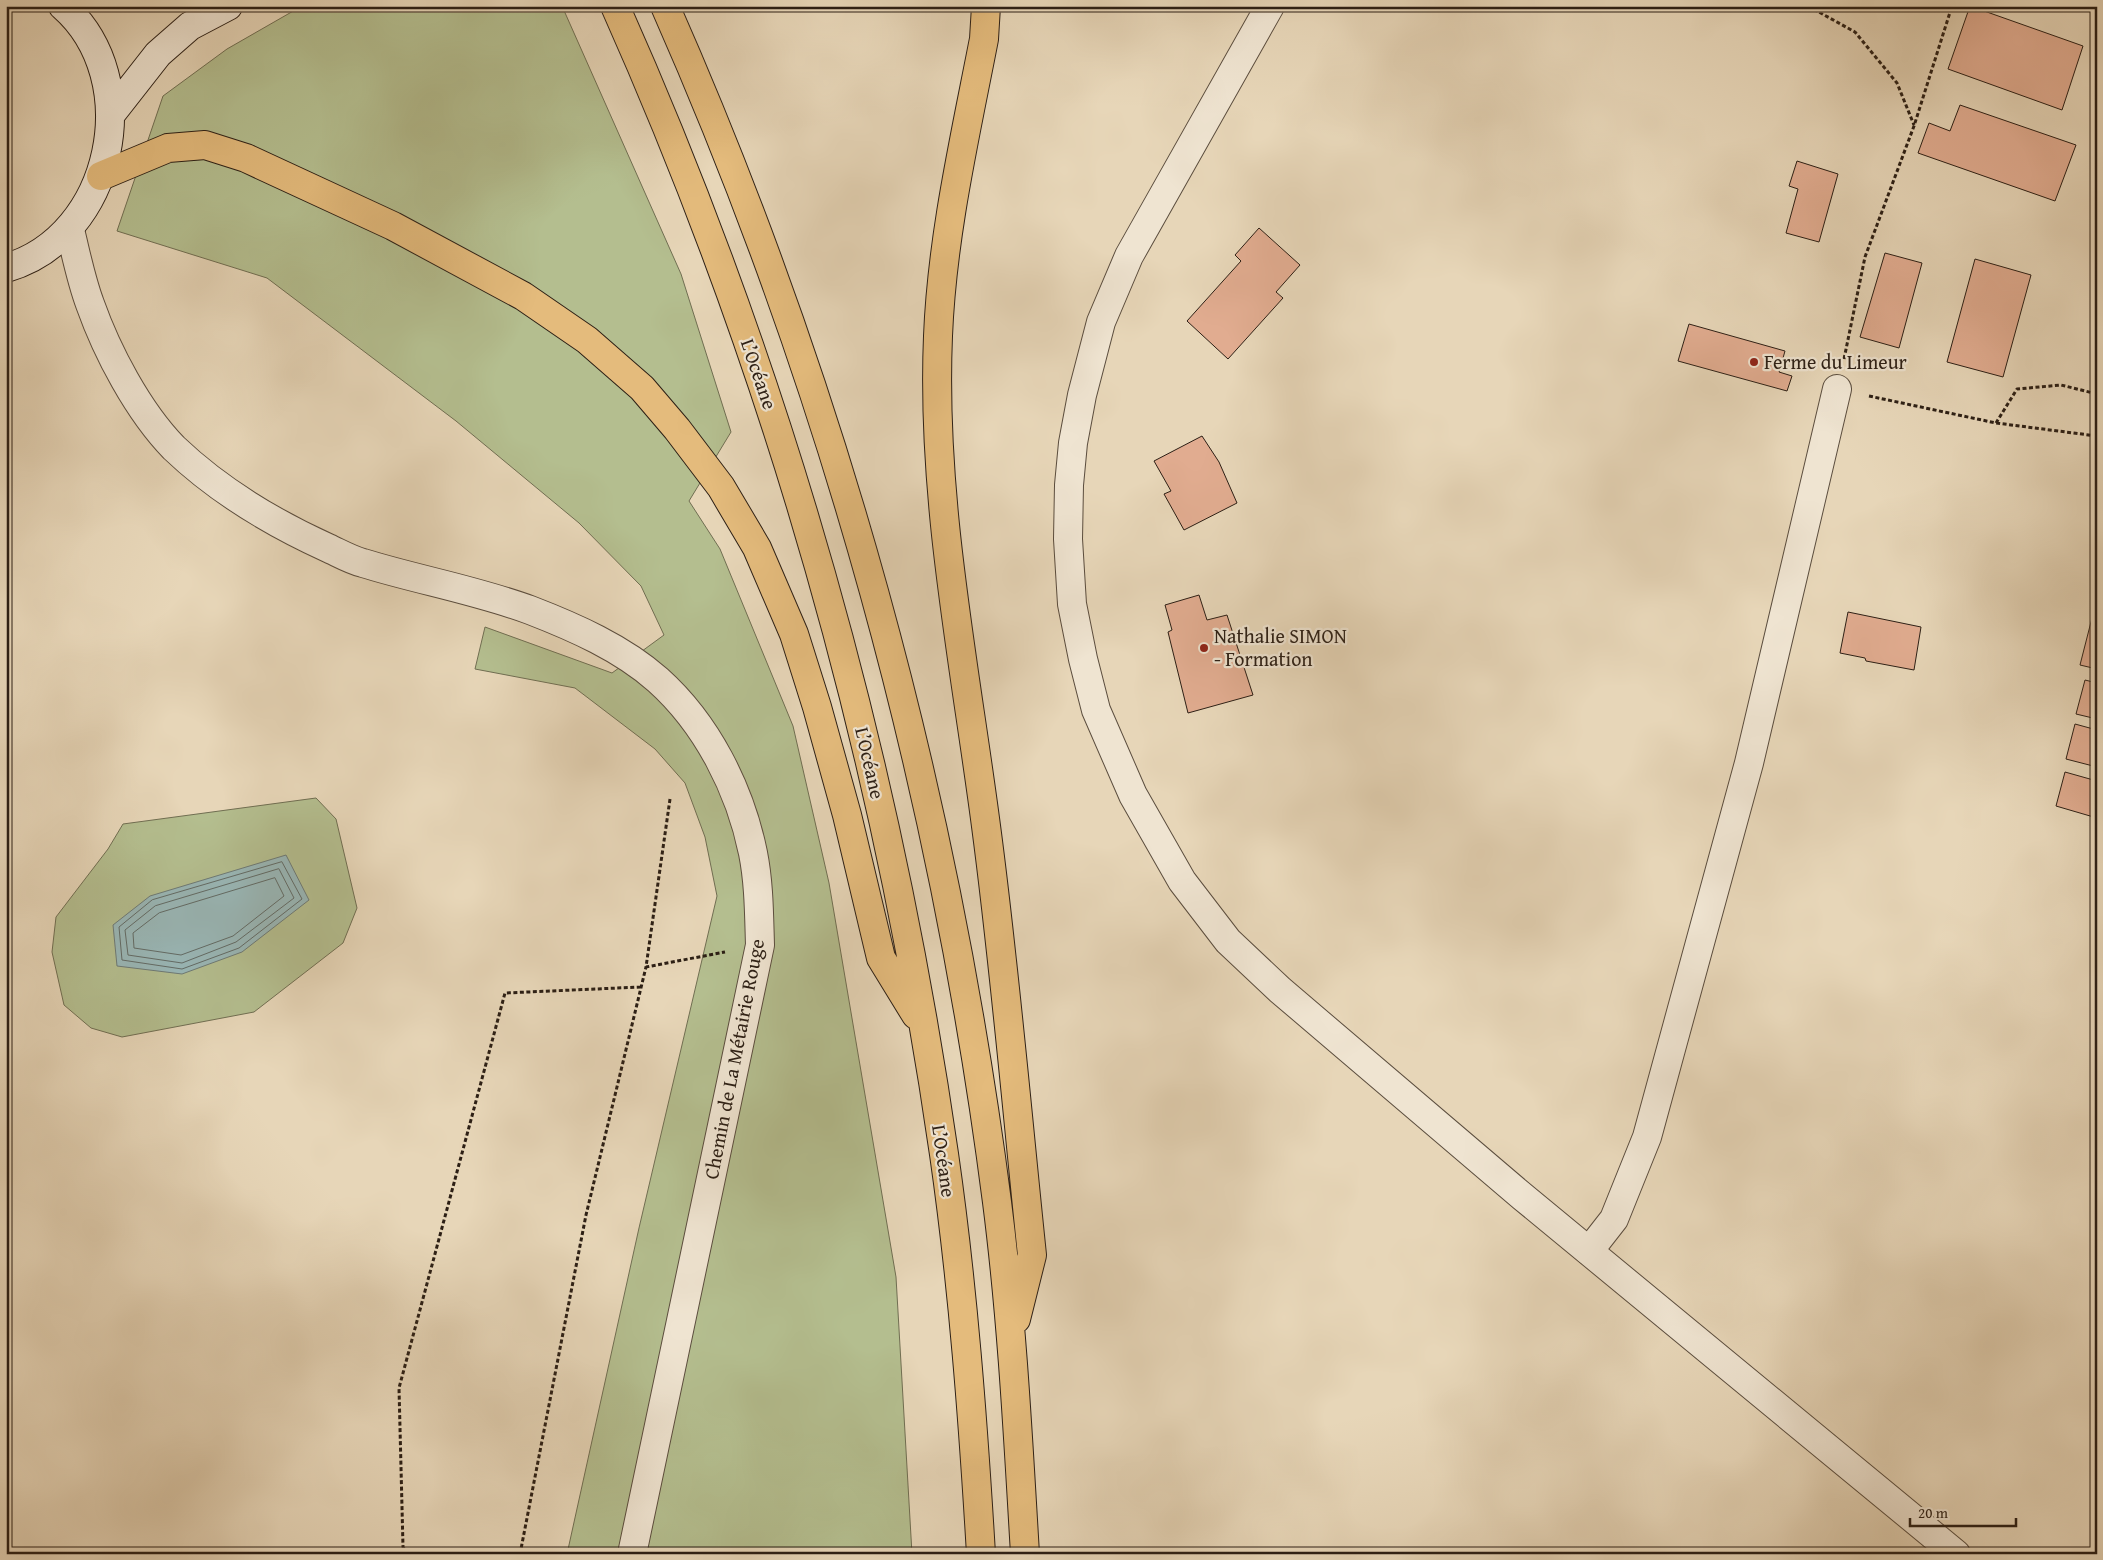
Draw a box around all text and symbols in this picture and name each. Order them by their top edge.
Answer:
street label: L’Océane [734,335,785,413]
place label: Ferme du Limeur [1764,347,1907,376]
marker: Ferme du Limeur [1748,356,1760,368]
place label: Nathalie SIMON - Formation [1214,621,1347,673]
marker: Nathalie SIMON - Formation [1198,642,1210,654]
street label: L’Océane [848,724,893,802]
street label: Chemin de La Métairie Rouge [696,936,771,1182]
street label: L’Océane [925,1123,964,1199]
scale bar [1910,1495,2017,1527]
text: 20 m [1918,1502,1949,1523]

